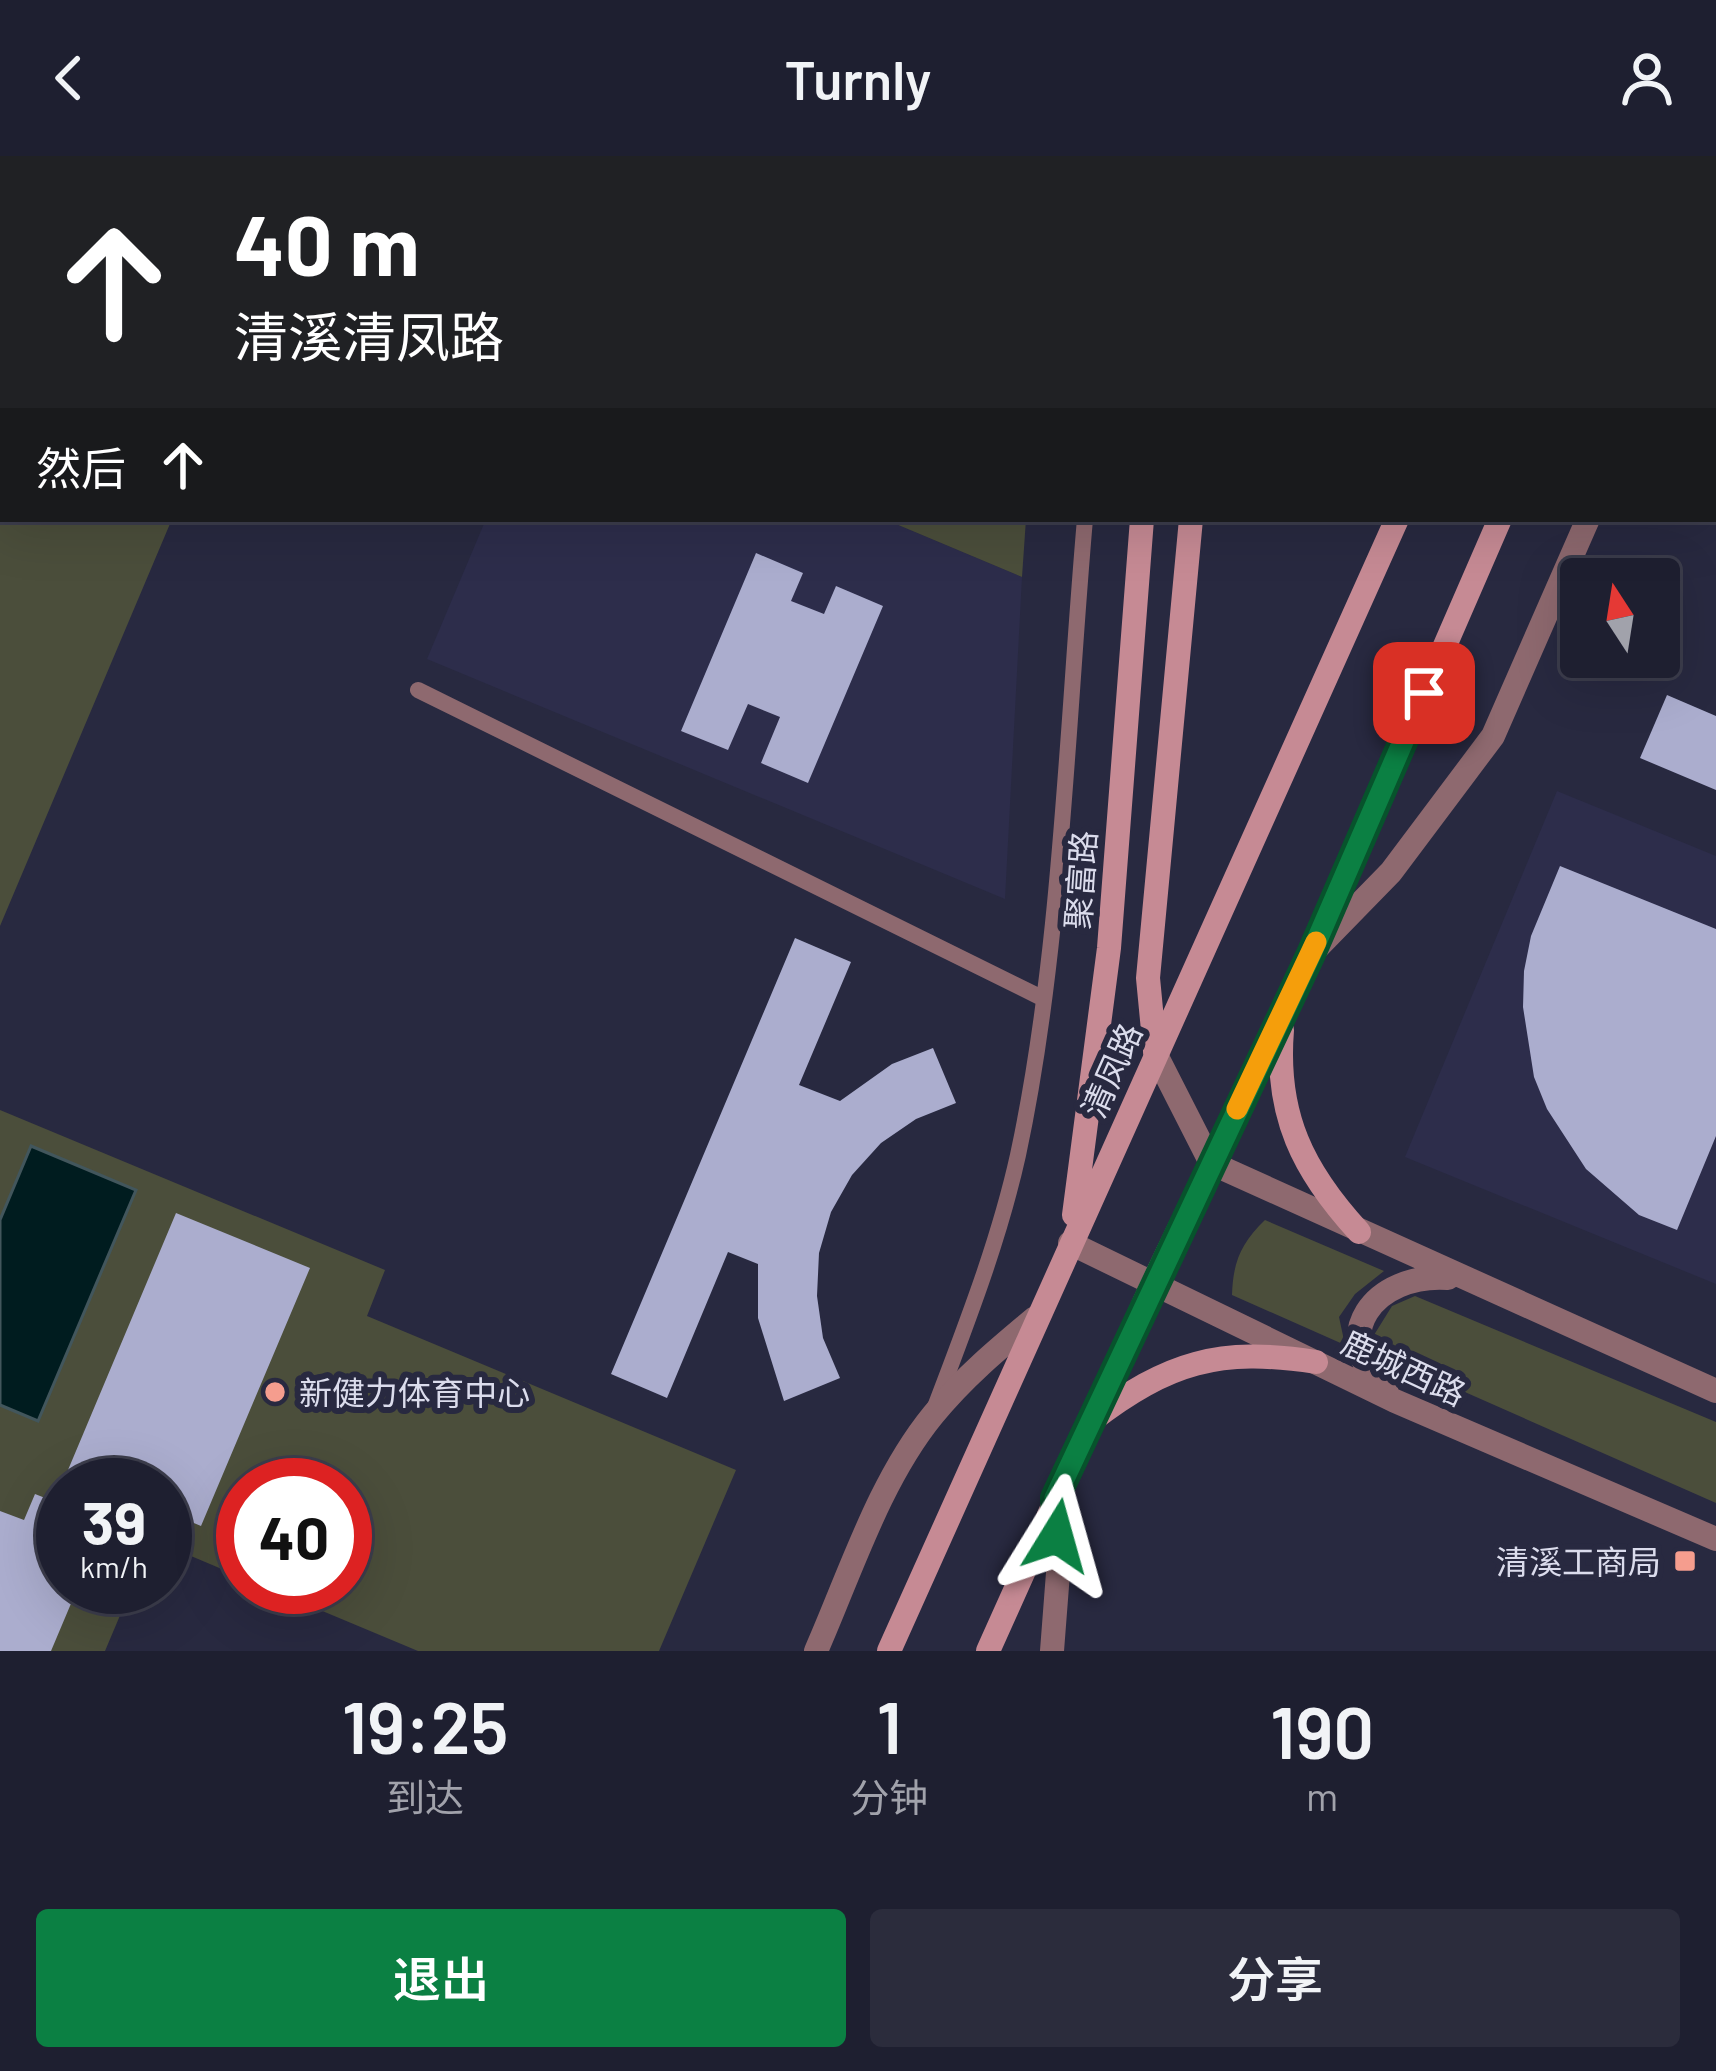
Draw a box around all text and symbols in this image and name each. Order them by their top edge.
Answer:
icon: back [36,45,102,111]
icon: person [1614,45,1680,111]
text: Turnly [785,46,932,111]
text: 40 m [234,192,420,293]
icon: ahead [36,204,192,360]
text: 清溪清凤路 [234,303,504,368]
icon: ahead [150,432,216,498]
text: 然后 [36,440,126,494]
north arrow [1560,558,1680,678]
map controls [1560,558,1680,678]
pin [1373,642,1475,744]
icon: arrive [1391,660,1457,726]
street label: 聚富路 [1057,829,1103,931]
street label: 清凤路 [1073,1017,1149,1123]
street label: 鹿城西路 [1336,1321,1472,1413]
place label: 新健力体育中心 [299,1372,530,1412]
marker: 新健力体育中心 [262,1379,288,1405]
speed limit sign: 40 [216,1458,372,1614]
position arrow [994,1473,1120,1599]
text: 39 [82,1485,146,1557]
place label: 清溪工商局 [1496,1541,1661,1581]
text: km/h [80,1548,148,1584]
marker: 清溪工商局 [1672,1548,1698,1574]
text: 19:25 [342,1682,509,1768]
text: 1 [877,1682,902,1768]
text: 190 [1270,1687,1374,1773]
text: m [1306,1772,1338,1819]
text: 到达 [386,1773,464,1820]
text: 分钟 [850,1773,928,1820]
button: 退出 [36,1909,846,2047]
button: 分享 [870,1909,1680,2047]

